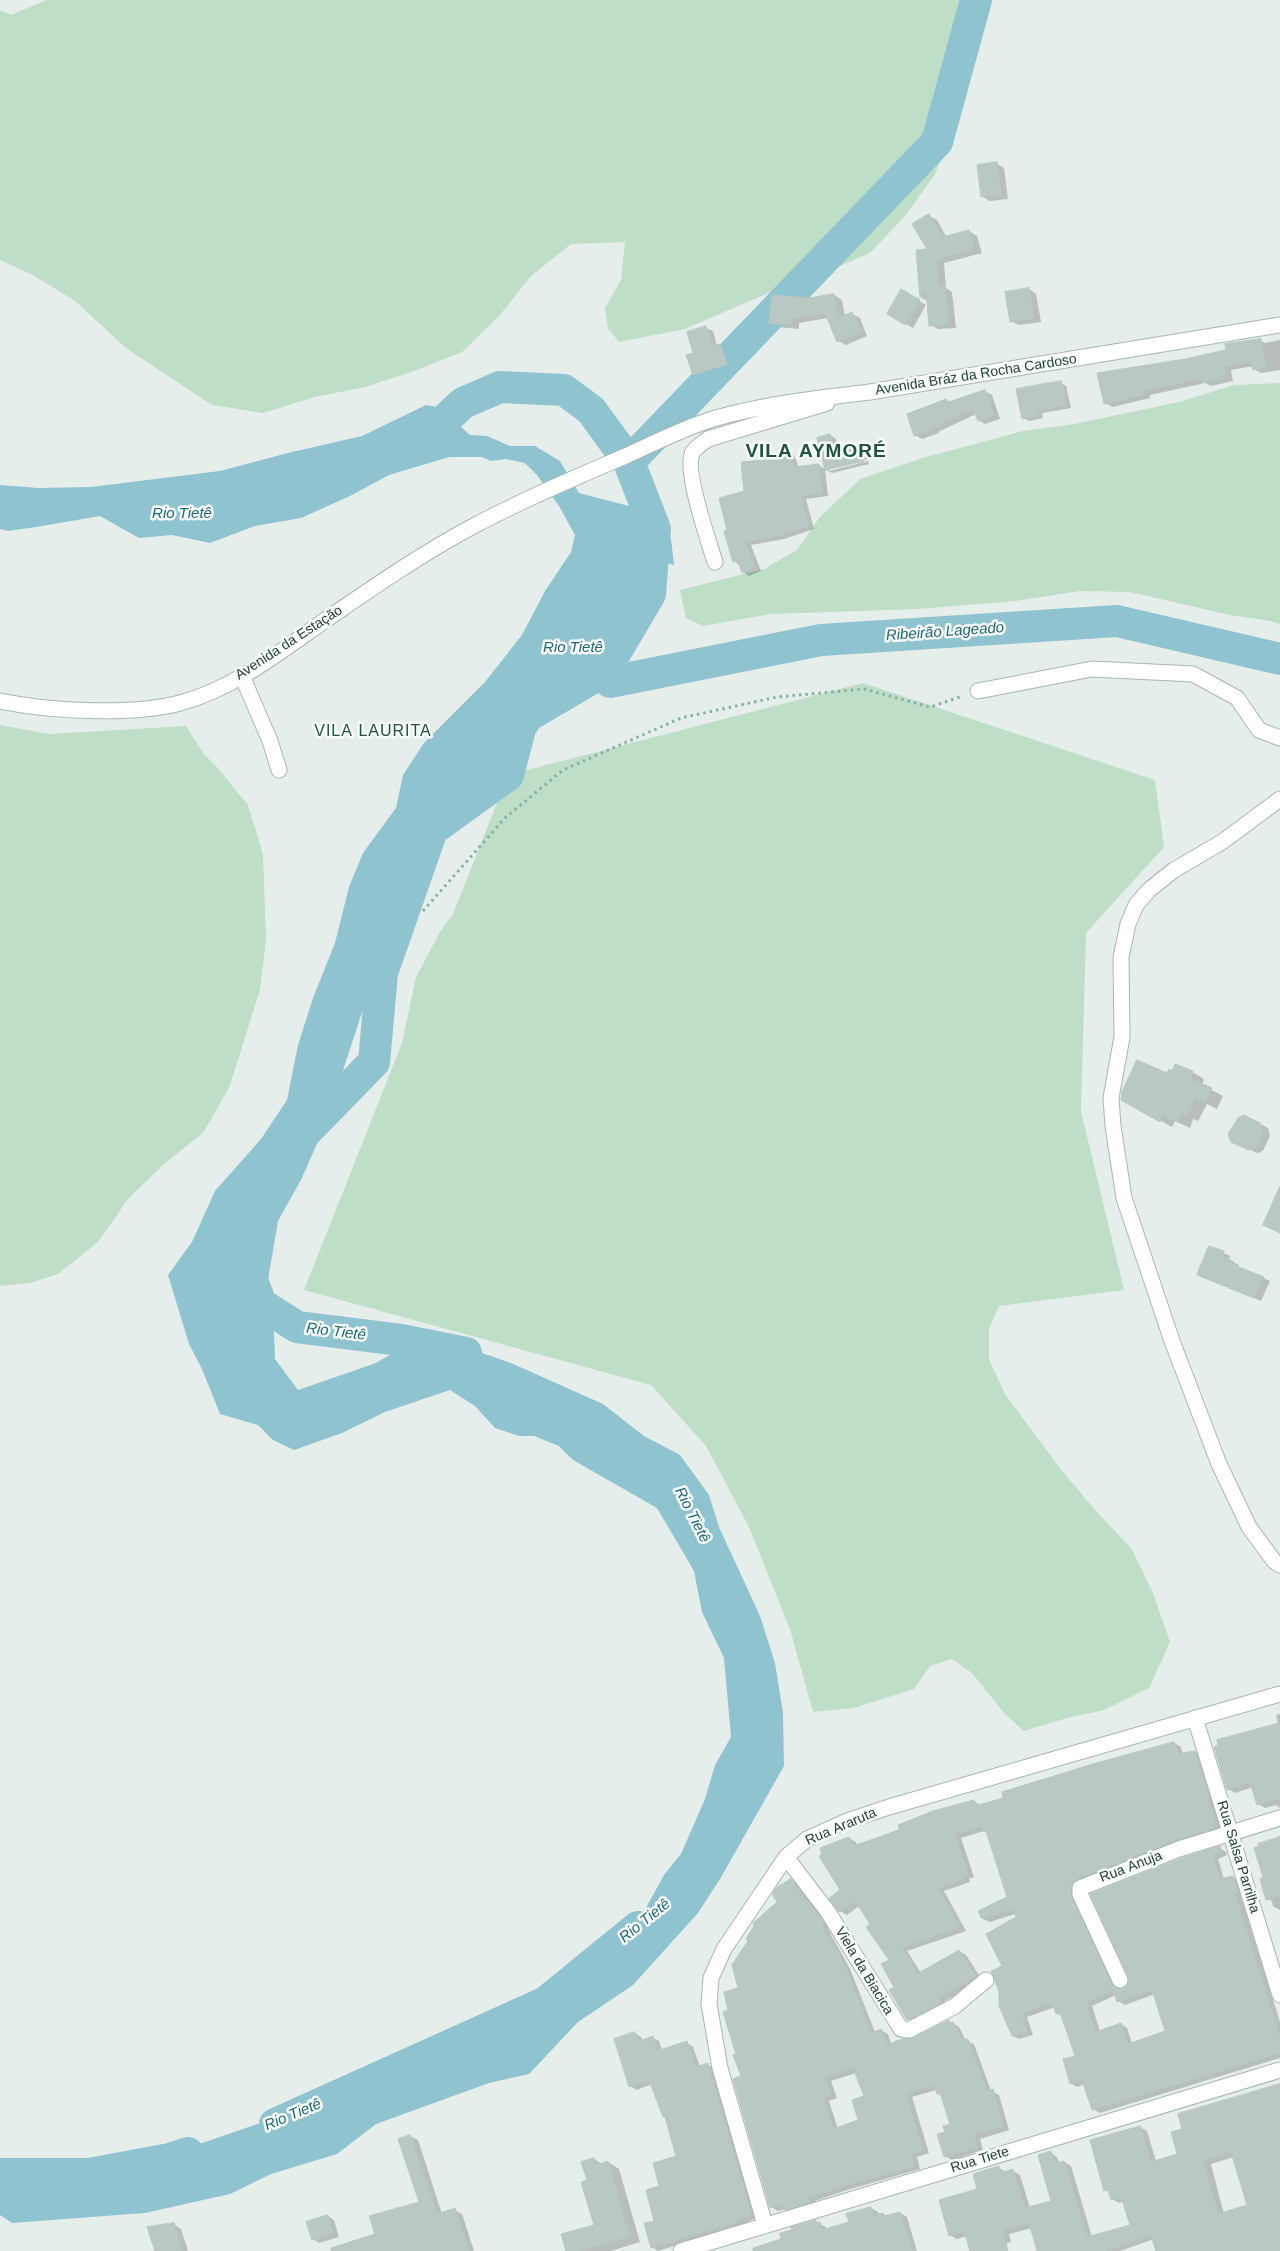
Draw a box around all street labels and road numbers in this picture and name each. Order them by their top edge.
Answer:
street label: Avenida Bráz da Rocha Cardoso [874,351,1078,399]
street label: Avenida da Estação [232,602,346,684]
street label: Rua Salsa Parrilha [1213,1799,1263,1915]
street label: Rua Araruta [803,1805,879,1849]
street label: Rua Anuja [1097,1847,1165,1887]
street label: Viela da Biacica [831,1924,897,2018]
street label: Rua Tiete [949,2143,1011,2177]

